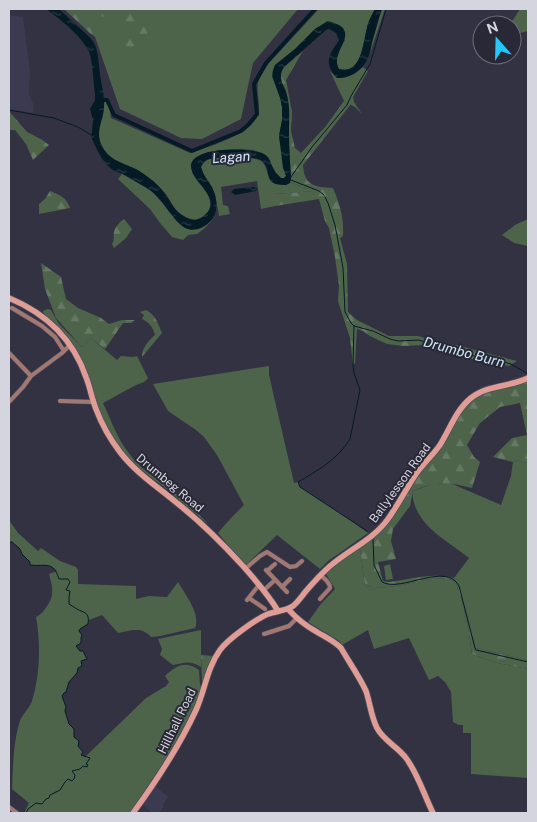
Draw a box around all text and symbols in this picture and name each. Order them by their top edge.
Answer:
north arrow [472,15,522,65]
text: N [485,18,500,37]
water label: Lagan [211,148,251,166]
water label: Drumbo Burn [422,333,507,371]
street label: Ballylesson Road [366,440,434,526]
street label: Drumbeg Road [134,451,206,515]
street label: Hillhall Road [155,686,199,756]

